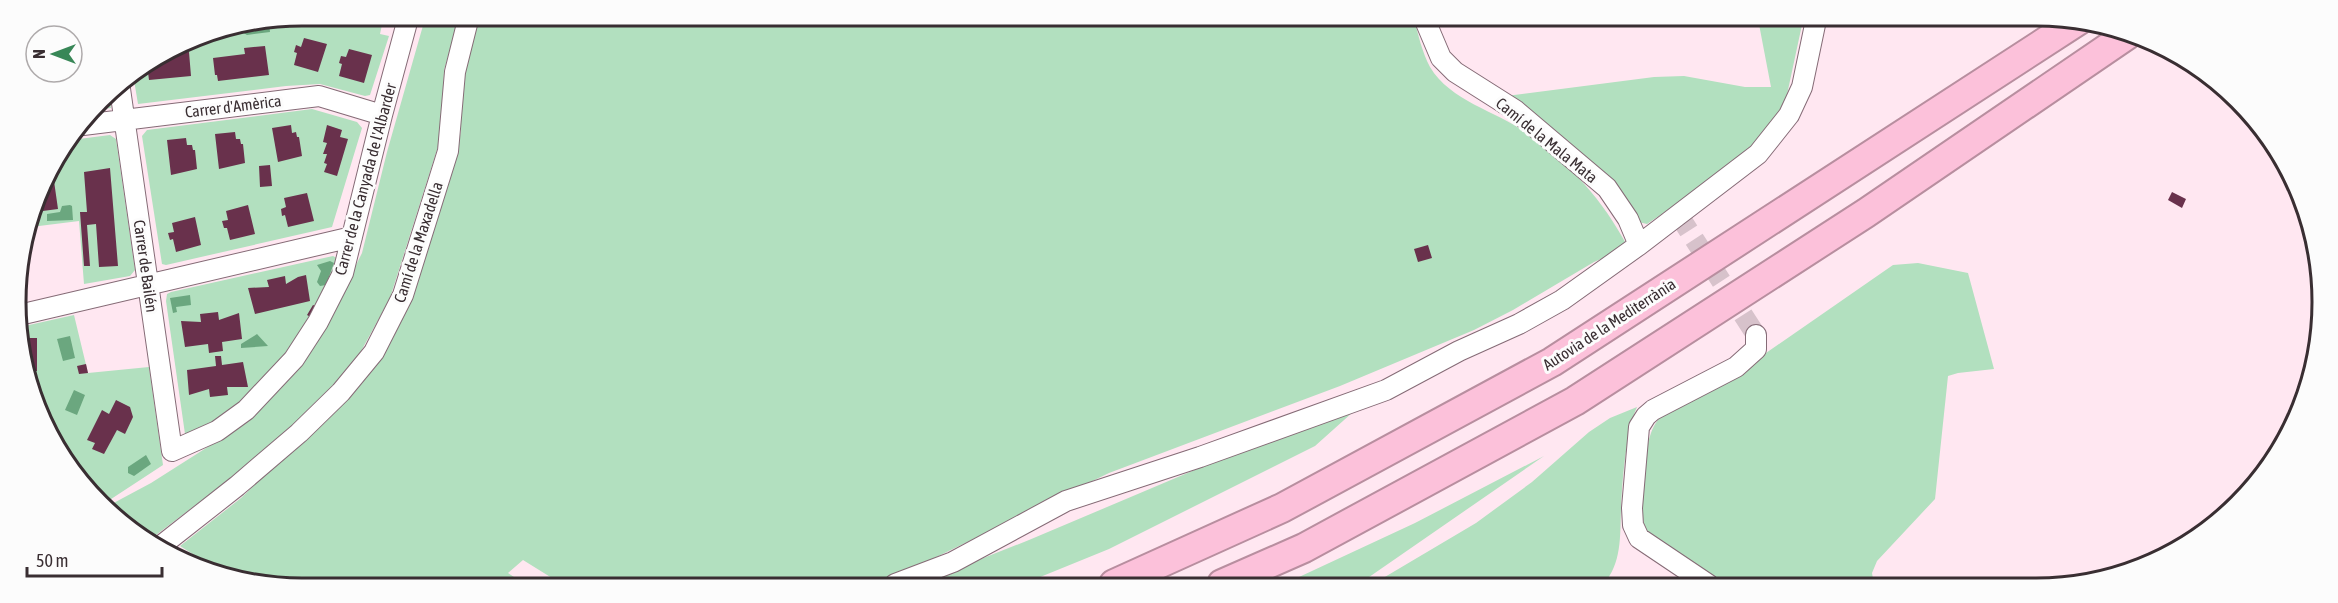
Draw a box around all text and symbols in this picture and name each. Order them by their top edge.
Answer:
north arrow [24,24,84,84]
text: N [30,49,48,59]
street label: Carrer de la Canyada de l'Albarder [331,81,400,277]
street label: Carrer d'Amèrica [184,91,282,121]
street label: Camí de la Mala Mata [1493,94,1601,186]
street label: Camí de la Maxadella [390,179,446,305]
street label: Carrer de Bailén [131,219,161,313]
street label: Autovia de la Mediterrània [1539,274,1679,374]
scale bar [27,540,162,578]
text: 50 m [36,550,68,571]

